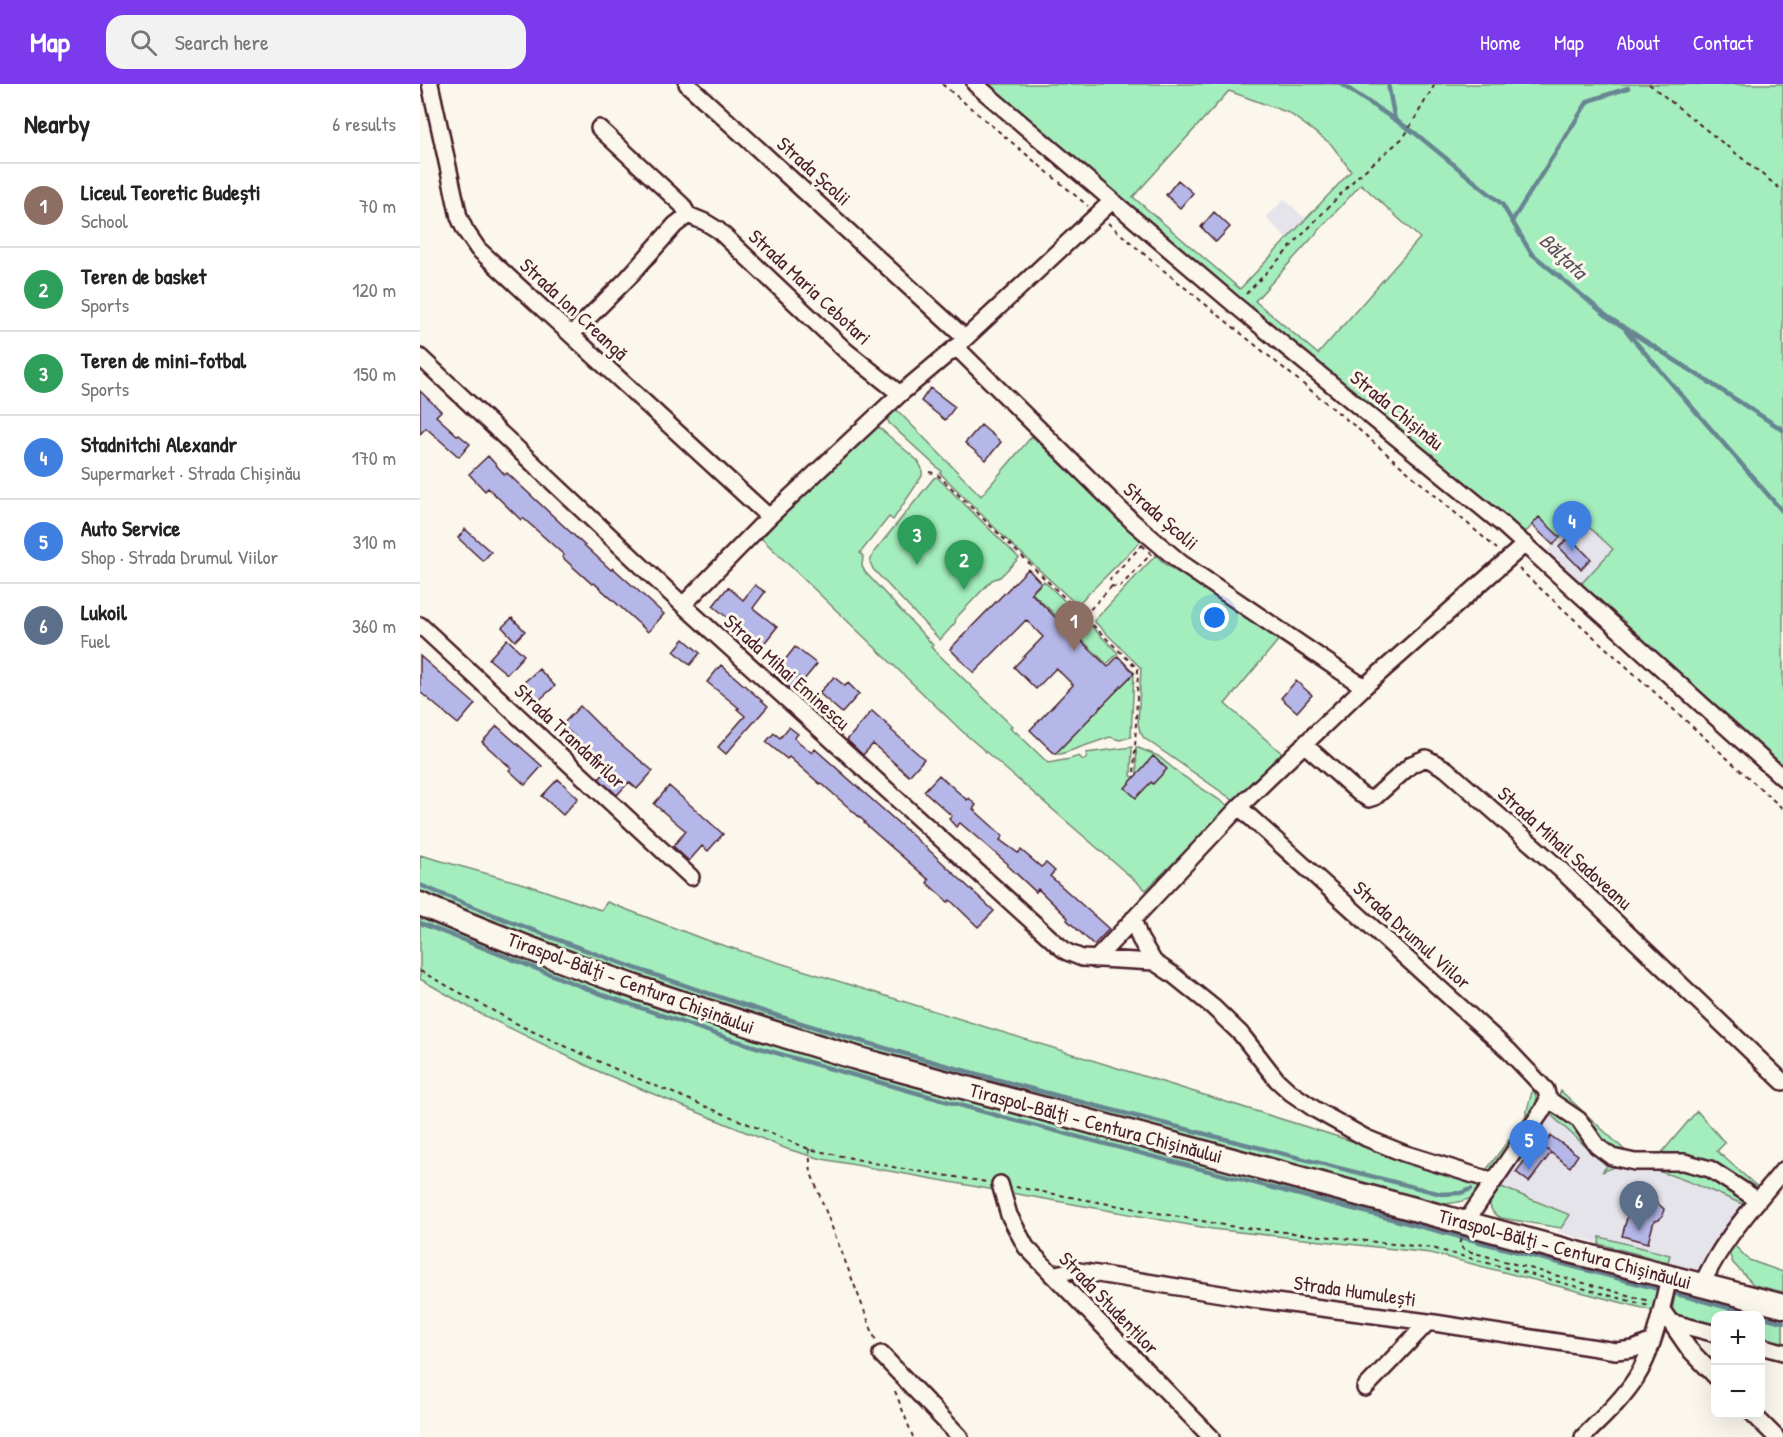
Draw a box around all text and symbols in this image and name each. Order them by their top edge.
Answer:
search box [106,15,526,69]
text: Map [30,23,70,61]
icon: search [127,26,160,59]
text: Search here [175,27,269,57]
text: Home [1480,28,1521,57]
text: Map [1554,28,1584,57]
text: About [1617,28,1660,57]
text: Contact [1693,28,1753,57]
text: Nearby [24,106,90,141]
text: 6 results [332,110,396,137]
street label: Strada Școlii [771,130,857,211]
text: Liceul Teoretic Budești [81,177,261,207]
text: 1 [40,192,47,219]
text: 70 m [359,192,396,219]
text: School [81,207,128,234]
street label: Strada Maria Cebotari [743,223,877,350]
water label: Bălţata [1533,226,1595,287]
street label: Strada Ion Creangă [514,252,634,366]
text: Teren de basket [81,261,206,291]
text: 2 [39,276,48,303]
text: 120 m [352,276,396,303]
text: Sports [81,291,129,318]
text: Teren de mini-fotbal [81,345,246,375]
text: 3 [39,360,48,387]
text: 150 m [353,360,396,387]
street label: Strada Chișinău [1345,364,1450,456]
text: Sports [81,375,129,402]
text: Stadnitchi Alexandr [81,429,237,459]
text: 4 [40,444,47,471]
text: 170 m [352,444,396,471]
text: Supermarket · Strada Chișinău [81,459,301,486]
street label: Strada Școlii [1118,476,1205,556]
pin: 4 [1552,502,1592,551]
text: Auto Service [81,513,180,543]
pin: 3 [898,516,936,565]
text: 5 [39,528,48,555]
text: 310 m [353,528,396,555]
pin: 2 [944,540,984,590]
text: Shop · Strada Drumul Viilor [81,543,278,570]
text: Lukoil [81,597,127,627]
pin: 1 [1054,602,1094,651]
your location [1200,603,1229,632]
street label: Strada Mihai Eminescu [719,608,856,735]
text: 6 [40,612,47,639]
text: 360 m [352,612,396,639]
text: Fuel [81,627,110,654]
street label: Strada Trandafirilor [509,677,632,794]
street label: Strada Mihail Sadoveanu [1492,780,1638,915]
street label: Strada Drumul Viilor [1348,874,1477,995]
street label: Tiraspol-Bălţi - Centura Chișinăului [504,925,758,1040]
street label: Tiraspol-Bălţi - Centura Chișinăului [967,1076,1226,1169]
pin: 5 [1510,1120,1548,1170]
pin: 6 [1620,1182,1658,1231]
street label: Tiraspol-Bălţi - Centura Chișinăului [1436,1202,1695,1295]
street label: Strada Studenților [1053,1245,1166,1360]
street label: Strada Humulești [1292,1269,1418,1312]
map controls [1711,1311,1765,1419]
button: + [1711,1311,1765,1365]
button: − [1711,1365,1765,1419]

